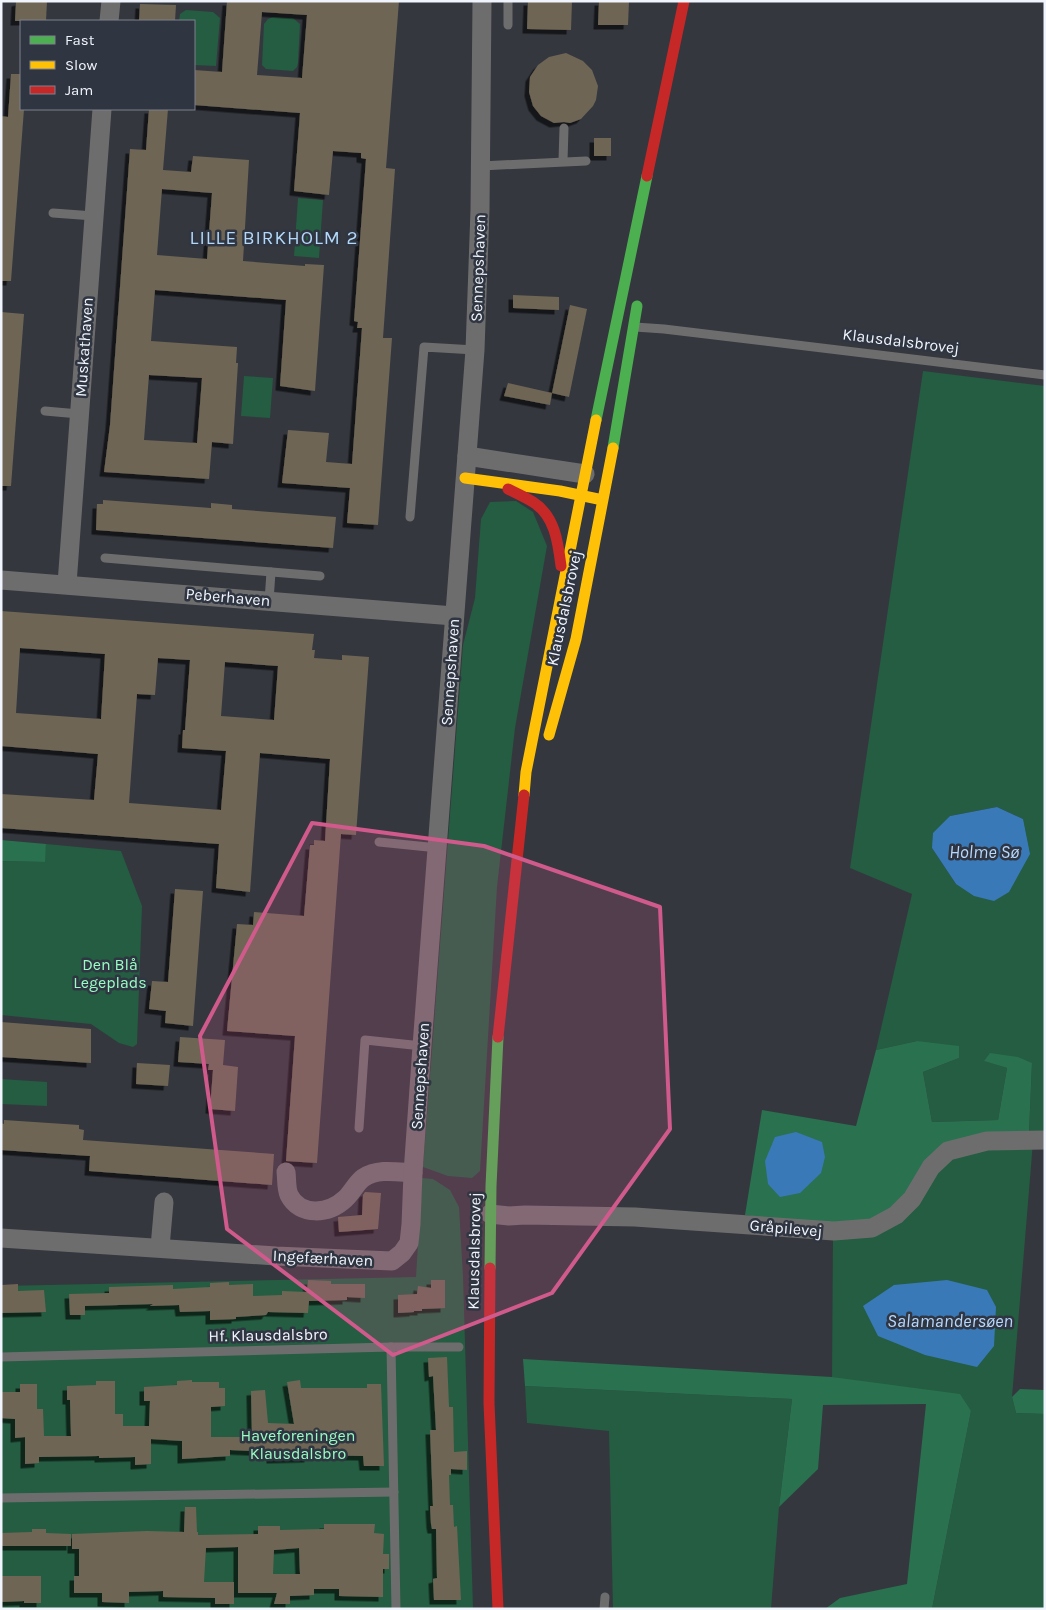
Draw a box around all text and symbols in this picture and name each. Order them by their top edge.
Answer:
legend [20,20,195,110]
text: Fast [65,31,95,49]
text: Slow [65,56,97,74]
text: Jam [65,81,93,99]
street label: Sennepshaven [467,214,489,322]
district label: LILLE BIRKHOLM 2 [190,227,358,249]
street label: Muskathaven [71,297,97,397]
street label: Klausdalsbrovej [841,324,961,358]
street label: Klausdalsbrovej [542,549,586,667]
street label: Peberhaven [185,584,271,610]
street label: Sennepshaven [437,618,463,726]
water label: Holme Sø [949,841,1020,863]
park label: Den Blå Legeplads [73,955,147,992]
street label: Sennepshaven [407,1022,433,1130]
street label: Klausdalsbrovej [463,1192,485,1310]
street label: Gråpilevej [749,1215,823,1241]
street label: Ingefærhaven [272,1246,374,1270]
water label: Salamandersøen [887,1310,1013,1332]
street label: Hf. Klausdalsbro [208,1324,328,1346]
park label: Haveforeningen Klausdalsbro [241,1426,355,1463]

